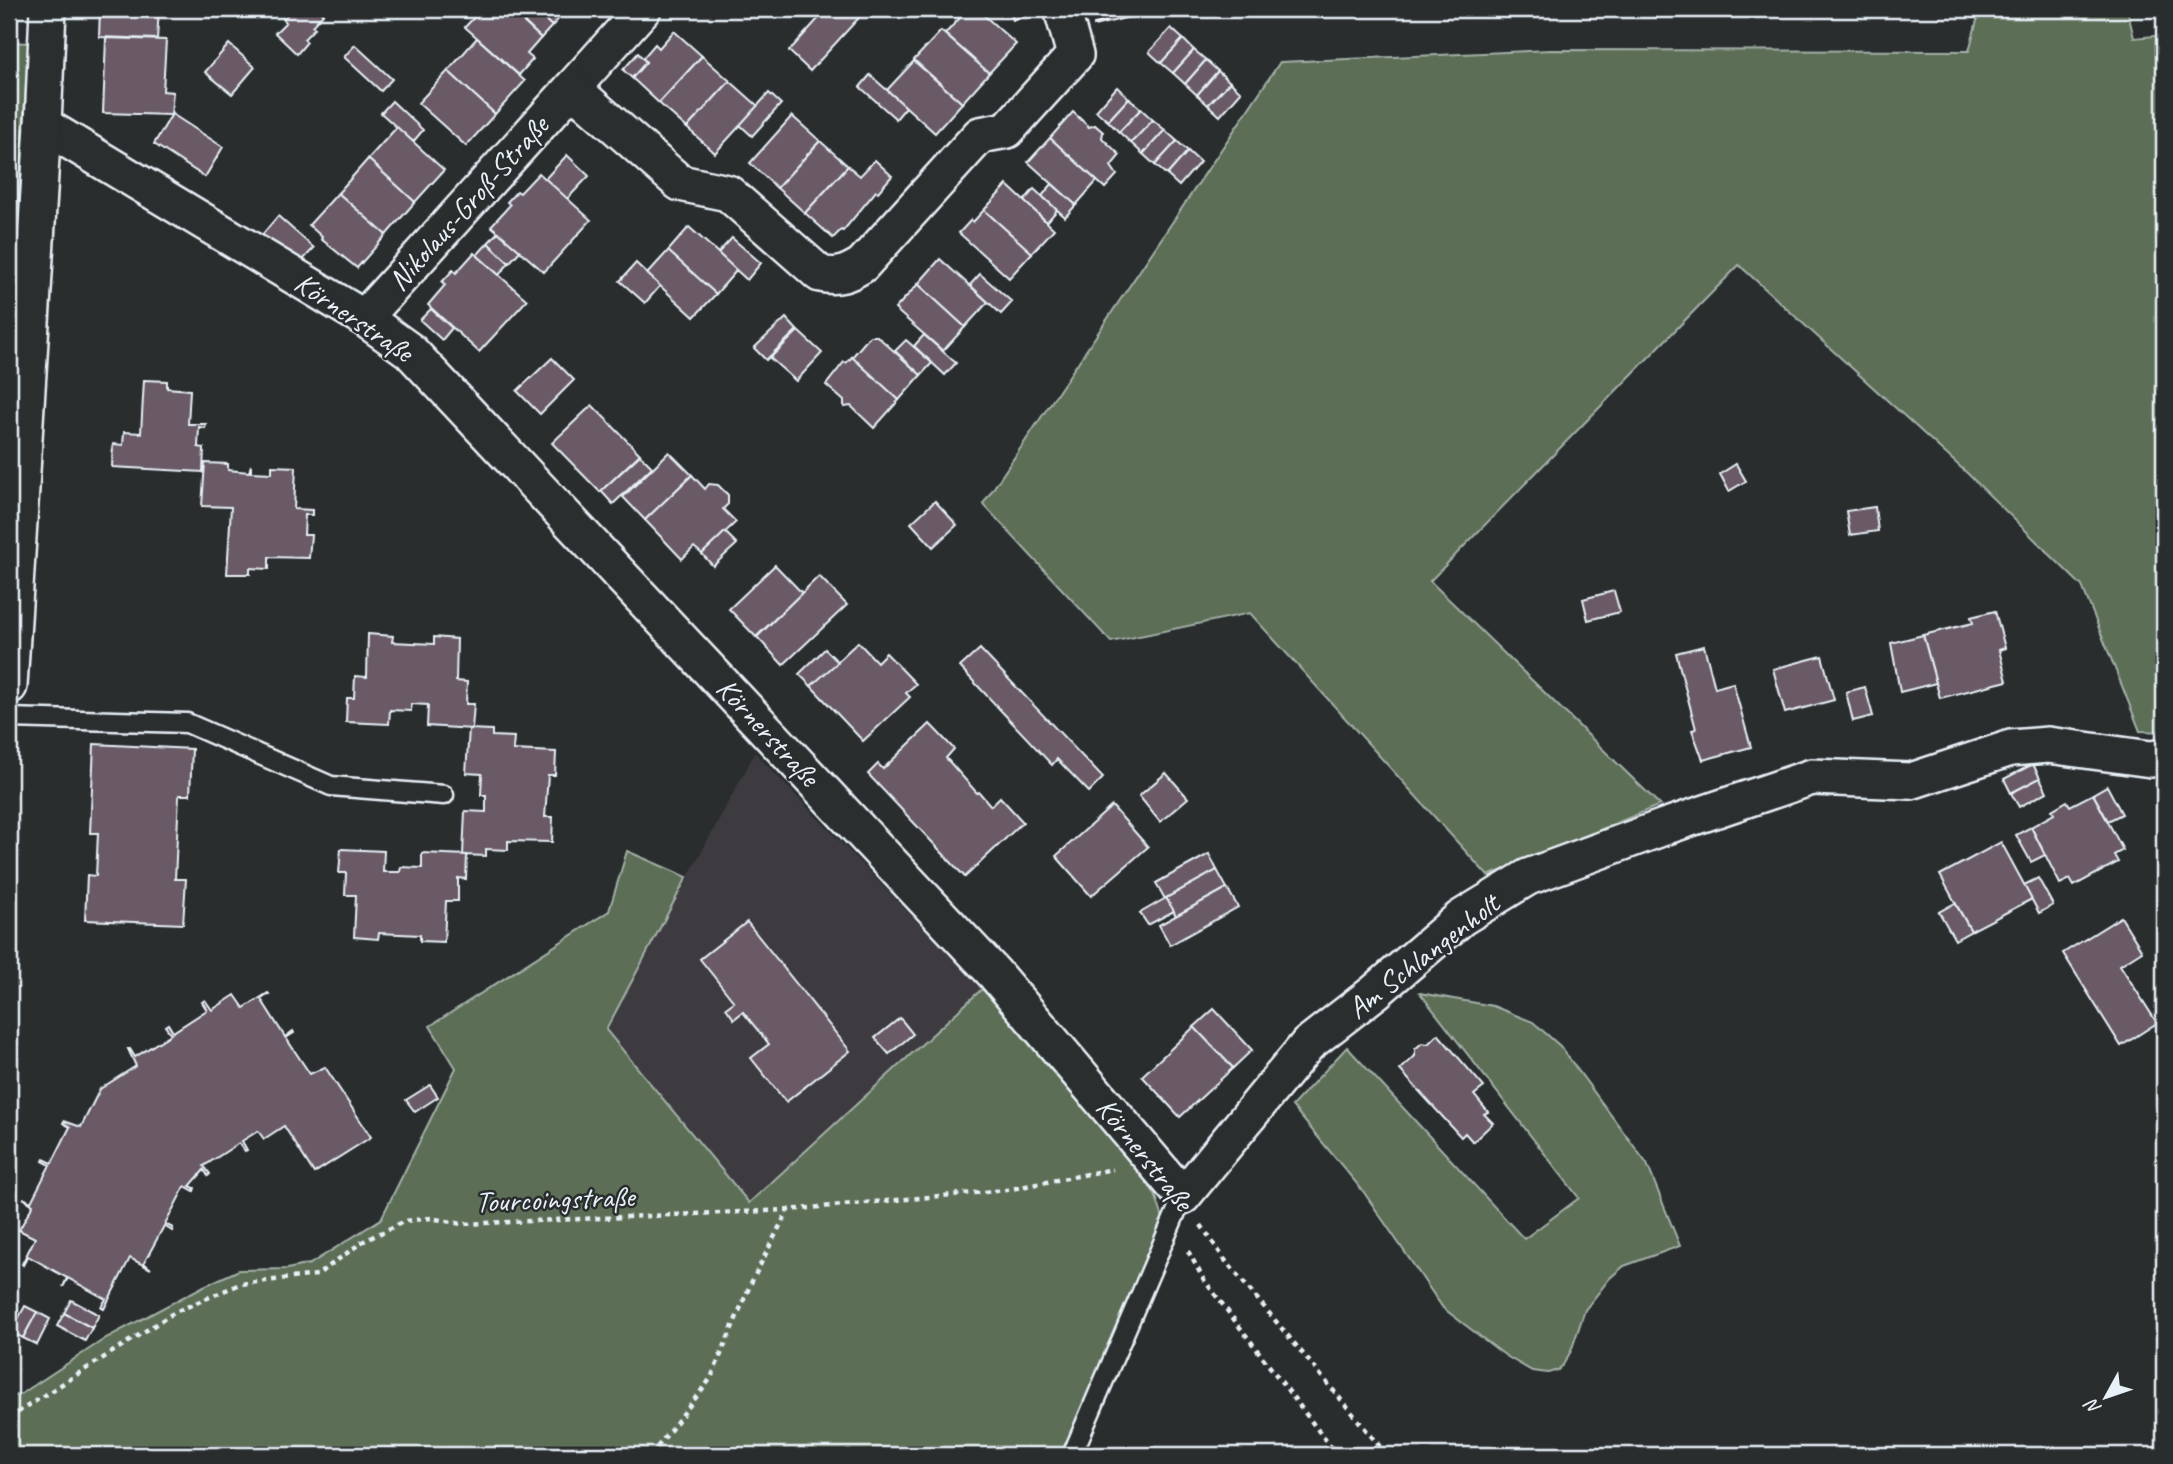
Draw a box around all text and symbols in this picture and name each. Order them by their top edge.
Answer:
street label: Nikolaus-Groß-Straße [379,106,558,298]
street label: Körnerstraße [287,263,422,372]
street label: Körnerstraße [708,670,829,796]
street label: Am Schlangenholt [1339,883,1509,1027]
street label: Körnerstraße [1088,1090,1204,1220]
street label: Tourcoingstraße [475,1177,637,1221]
north arrow [2072,1362,2142,1432]
text: N [2079,1393,2107,1420]

